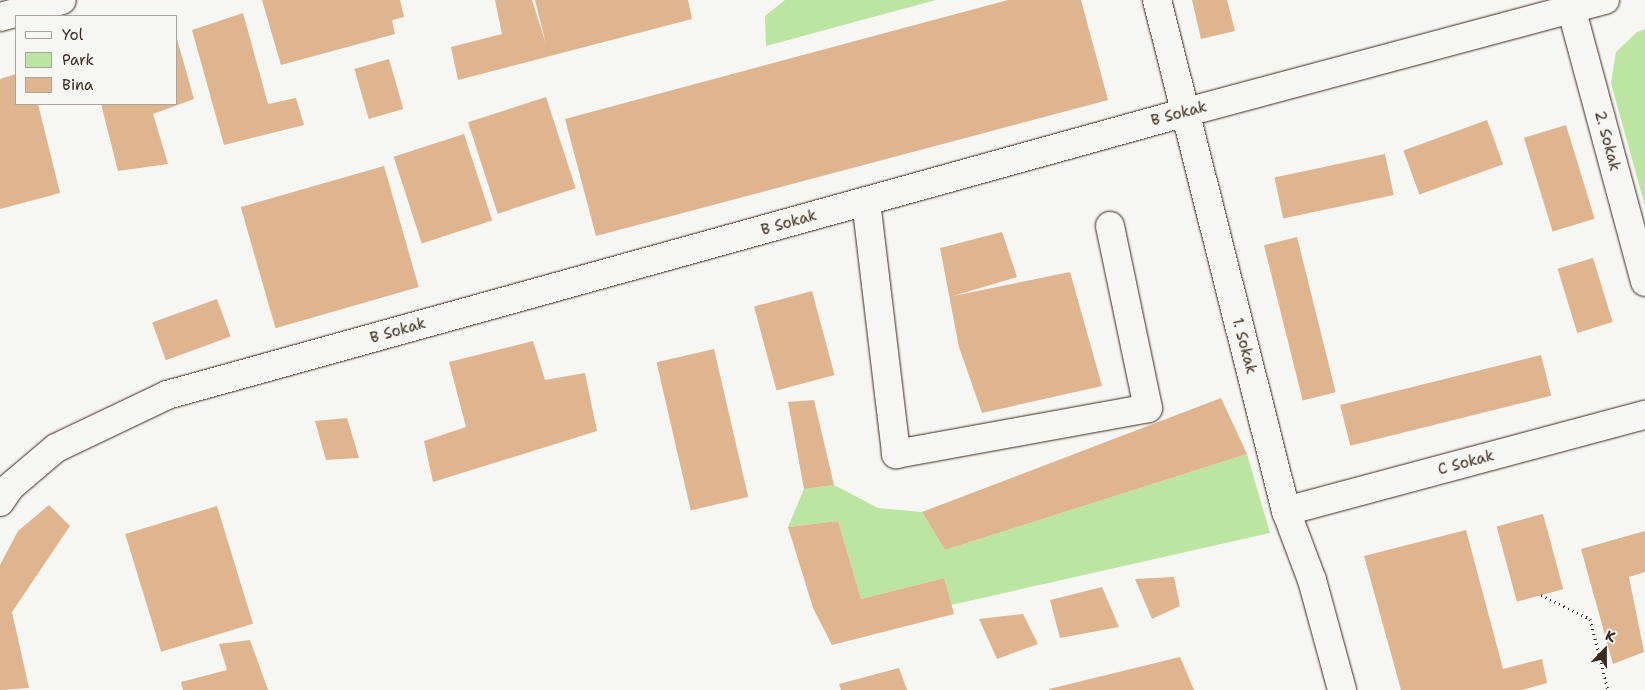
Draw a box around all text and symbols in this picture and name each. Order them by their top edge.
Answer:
legend [15,15,178,105]
text: Yol [62,25,83,45]
text: Park [62,50,94,70]
text: Bina [62,75,93,95]
street label: B Sokak [1149,98,1209,130]
street label: 2. Sokak [1590,109,1624,173]
street label: B Sokak [759,206,819,240]
street label: B Sokak [368,314,428,348]
street label: 1. Sokak [1228,316,1260,376]
street label: C Sokak [1436,447,1496,479]
north arrow [1580,625,1630,675]
text: K [1603,626,1618,646]

